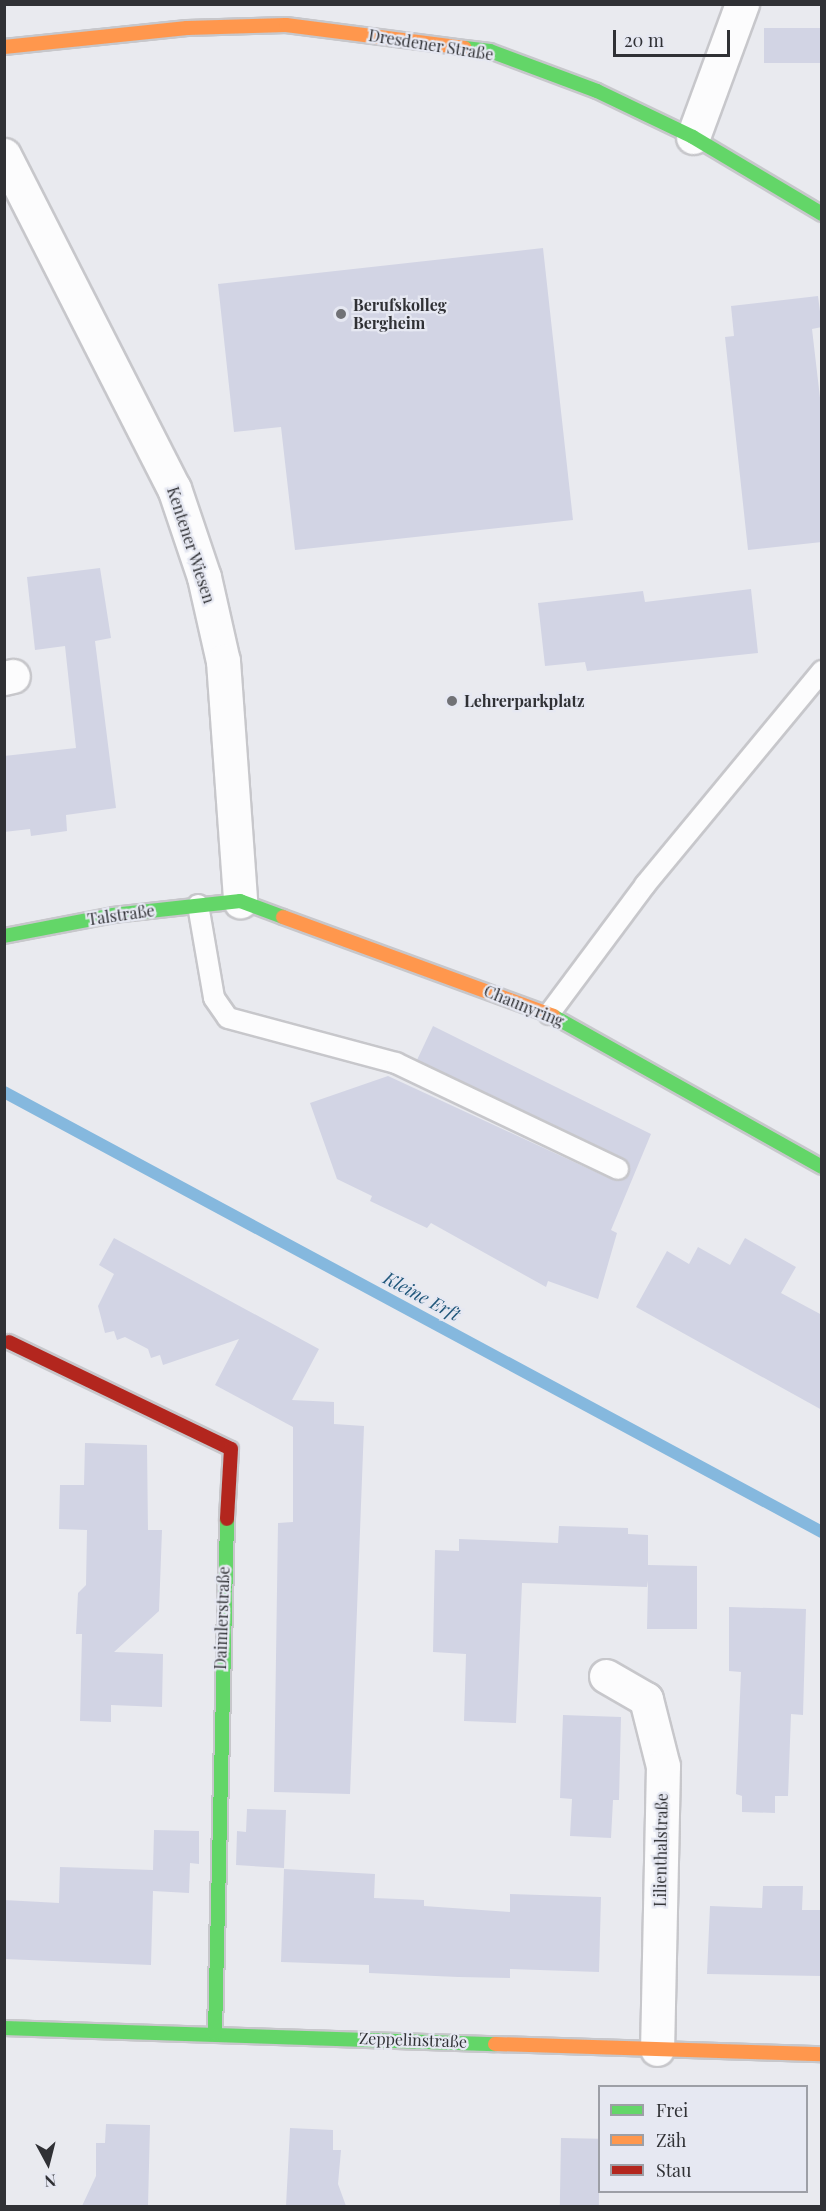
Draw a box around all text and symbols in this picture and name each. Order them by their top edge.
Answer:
scale bar [616,18,733,56]
street label: Dresdener Straße [367,26,495,64]
text: 20 m [624,28,664,52]
place label: Berufskolleg Bergheim [353,295,447,333]
marker: Berufskolleg Bergheim [334,307,348,321]
street label: Kentener Wiesen [163,484,219,606]
place label: Lehrerparkplatz [464,691,585,711]
marker: Lehrerparkplatz [445,694,459,708]
street label: Talstraße [86,901,156,929]
street label: Chaunyring [481,981,567,1031]
water label: Kleine Erft [380,1267,464,1325]
street label: Daimlerstraße [211,1566,233,1670]
street label: Lilienthalstraße [650,1793,672,1907]
street label: Zeppelinstraße [359,2029,467,2051]
legend [598,2085,808,2193]
text: Frei [656,2098,688,2122]
text: Zäh [656,2128,686,2152]
north arrow [18,2133,78,2193]
text: Stau [656,2158,692,2182]
text: N [43,2170,57,2192]

